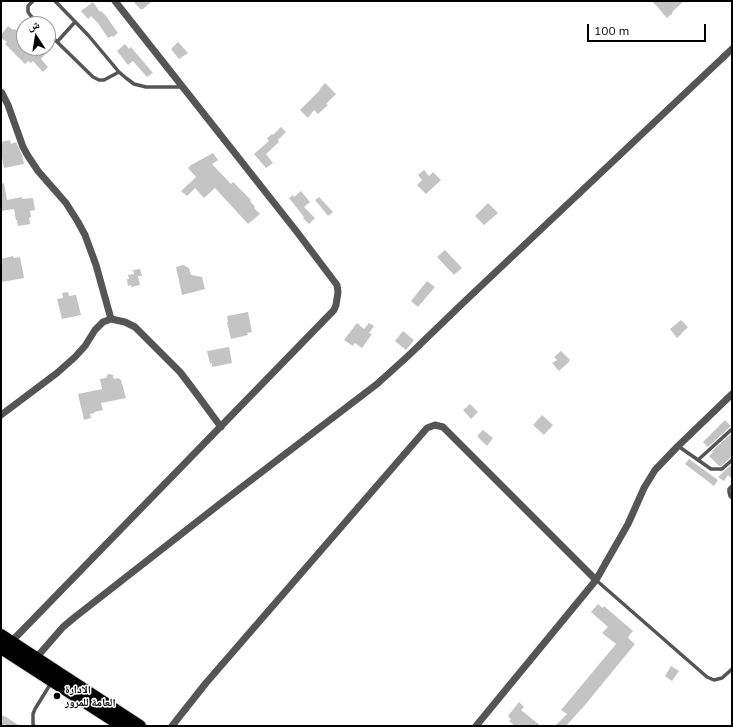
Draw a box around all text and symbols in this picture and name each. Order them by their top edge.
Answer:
north arrow [16,16,56,56]
scale bar [589,16,708,42]
text: ش [27,17,41,33]
text: 100 m [594,23,629,38]
place label: الادارة العامة للمرور [65,683,116,709]
marker: الادارة العامة للمرور [52,691,62,701]

